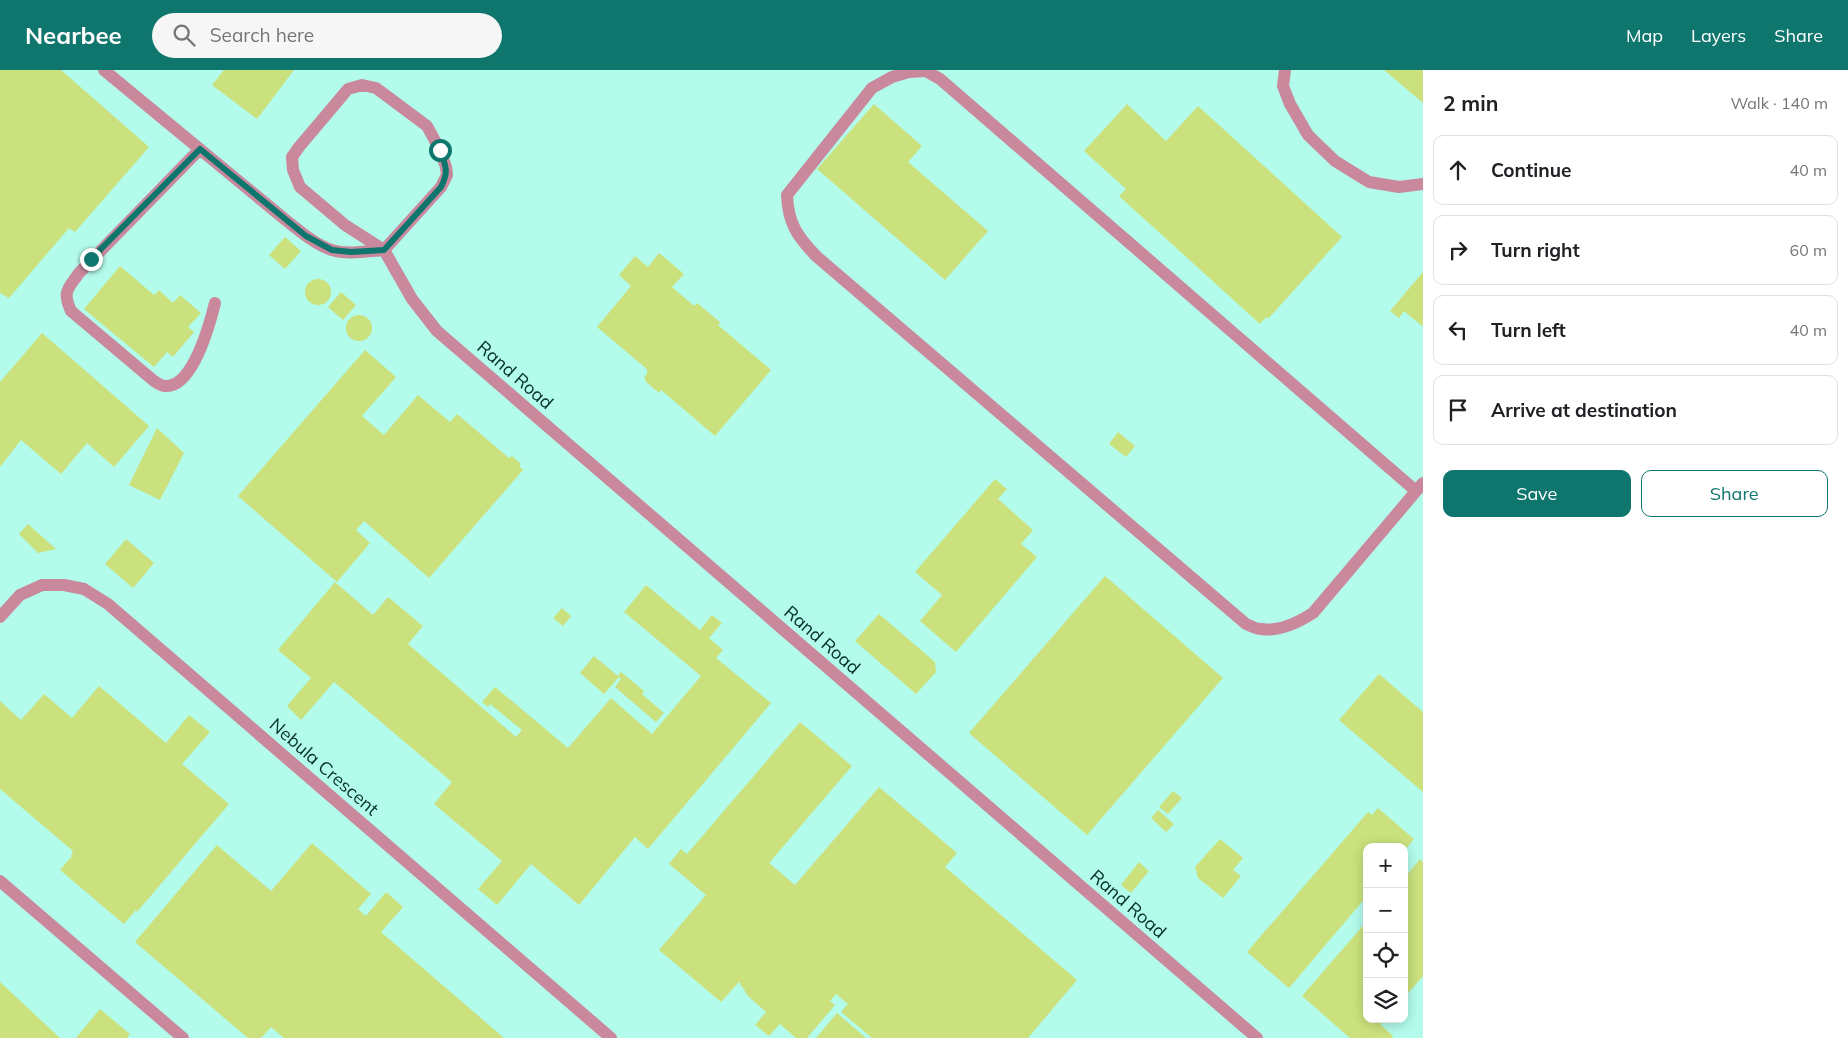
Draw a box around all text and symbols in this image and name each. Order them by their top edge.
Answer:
search box [152,13,502,58]
text: Nearbee [25,20,122,50]
icon: search [170,21,198,49]
text: Search here [210,23,314,47]
text: Map [1626,24,1663,47]
text: Layers [1691,24,1746,47]
text: Share [1774,24,1823,47]
text: 2 min [1443,90,1498,116]
text: Walk · 140 m [1730,93,1828,113]
route start [429,139,452,162]
icon: ahead [1444,156,1472,184]
text: Continue [1491,158,1571,182]
text: 40 m [1790,160,1827,180]
icon: right [1444,236,1472,264]
text: Turn right [1491,238,1580,262]
text: 60 m [1790,240,1827,260]
route end [80,248,103,271]
icon: left [1444,316,1472,344]
text: Turn left [1491,318,1566,342]
text: 40 m [1790,320,1827,340]
street label: Rand Road [473,335,558,414]
icon: arrive [1444,396,1472,424]
text: Arrive at destination [1491,398,1677,422]
button: Save [1443,470,1631,517]
button: Share [1641,470,1828,517]
street label: Rand Road [780,600,865,679]
street label: Nebula Crescent [265,713,384,820]
map controls [1363,843,1408,1023]
button: + [1363,843,1408,888]
street label: Rand Road [1086,864,1171,943]
button: − [1363,888,1408,933]
button: locate [1363,933,1408,978]
button: layers [1363,978,1408,1023]

